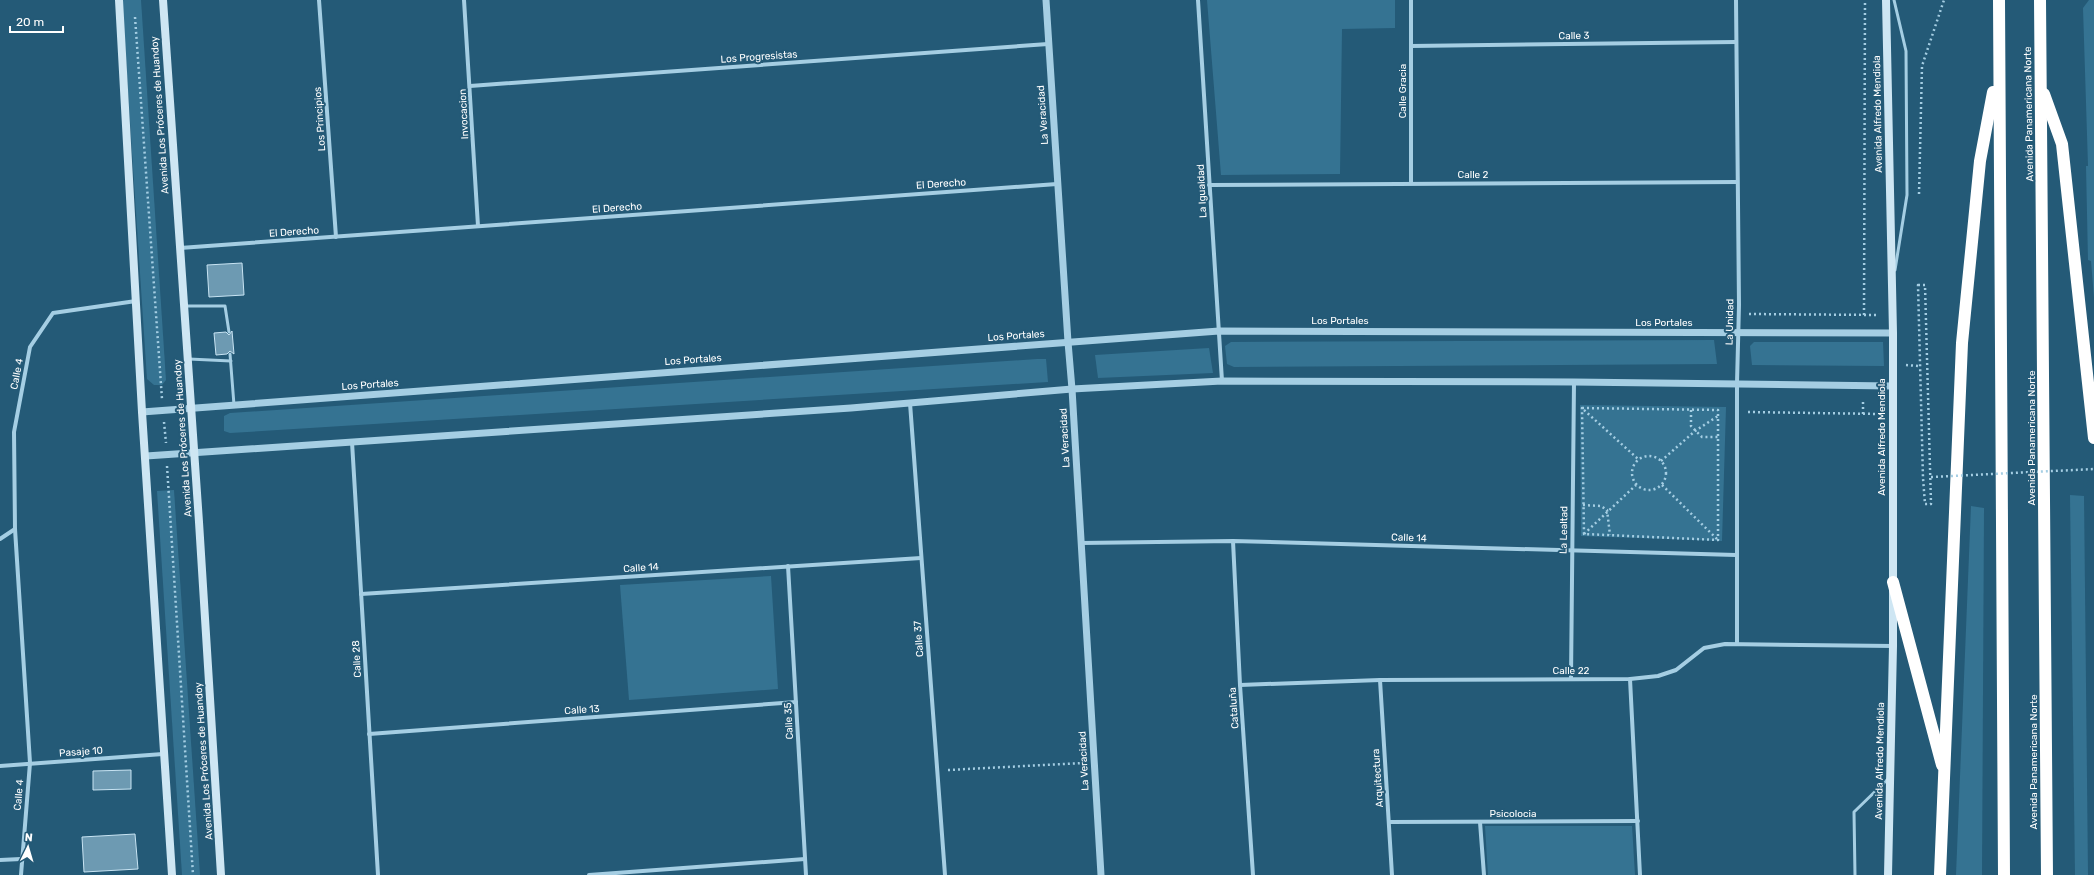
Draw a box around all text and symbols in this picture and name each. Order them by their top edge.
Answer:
scale bar [10,8,63,34]
text: 20 m [16,15,44,29]
street label: Calle 3 [1558,30,1590,42]
street label: Avenida Los Próceres de Huandoy [148,35,172,194]
street label: Avenida Panamericana Norte [2022,46,2036,182]
street label: Los Progresistas [720,48,798,66]
street label: Avenida Alfredo Mendiola [1871,55,1885,173]
street label: Calle Gracia [1397,64,1409,118]
street label: La Veracidad [1035,85,1051,145]
street label: Los Principios [312,86,328,152]
street label: Invocacion [457,88,471,140]
street label: La Igualdad [1195,164,1209,218]
street label: Calle 2 [1458,169,1489,181]
street label: El Derecho [916,176,967,192]
street label: El Derecho [592,200,643,216]
street label: El Derecho [269,224,320,240]
street label: La Unidad [1724,299,1736,345]
street label: Los Portales [1311,315,1369,327]
street label: Los Portales [1635,317,1693,329]
street label: Los Portales [987,328,1045,344]
street label: Los Portales [664,352,722,368]
street label: Calle 4 [8,357,26,391]
street label: Avenida Los Próceres de Huandoy [171,358,195,517]
street label: Avenida Panamericana Norte [2026,370,2038,505]
street label: Los Portales [341,377,399,393]
street label: Avenida Alfredo Mendiola [1876,378,1888,496]
street label: La Veracidad [1057,408,1073,468]
street label: La Lealtad [1558,506,1570,554]
street label: Calle 14 [1391,531,1427,545]
street label: Calle 14 [623,561,659,575]
street label: Calle 37 [912,621,926,657]
street label: Calle 28 [350,640,364,678]
street label: Calle 22 [1553,665,1590,677]
street label: Avenida Los Próceres de Huandoy [192,681,216,840]
street label: Cataluña [1227,687,1241,729]
street label: Avenida Panamericana Norte [2028,694,2040,829]
street label: Calle 35 [782,702,796,740]
street label: Avenida Alfredo Mendiola [1873,702,1887,820]
street label: Calle 13 [564,703,600,717]
street label: La Veracidad [1076,731,1092,791]
street label: Pasaje 10 [59,744,103,760]
street label: Arquitectura [1370,748,1386,808]
street label: Calle 4 [12,779,26,811]
street label: Psicolocia [1490,808,1536,820]
north arrow [8,827,48,867]
text: N [24,831,33,844]

